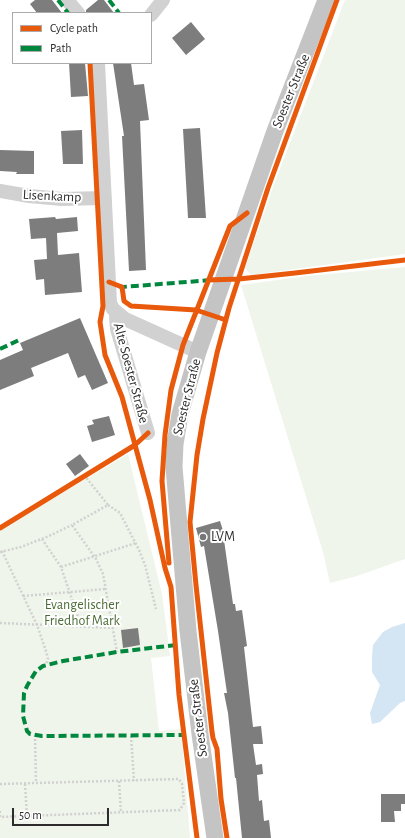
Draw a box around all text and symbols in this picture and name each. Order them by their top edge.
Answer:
legend [12,12,152,64]
text: Cycle path [50,22,98,34]
text: Path [50,42,72,54]
street label: Soester Straße [269,51,313,131]
street label: Lisenkamp [22,186,82,206]
street label: Alte Soester Straße [110,321,152,425]
street label: Soester Straße [169,357,205,437]
place label: LVM [211,529,235,545]
marker: LVM [198,532,208,542]
park label: Evangelischer Friedhof Mark [44,597,120,630]
street label: Soester Straße [185,678,211,758]
scale bar [14,800,111,826]
text: 50 m [19,809,42,821]

